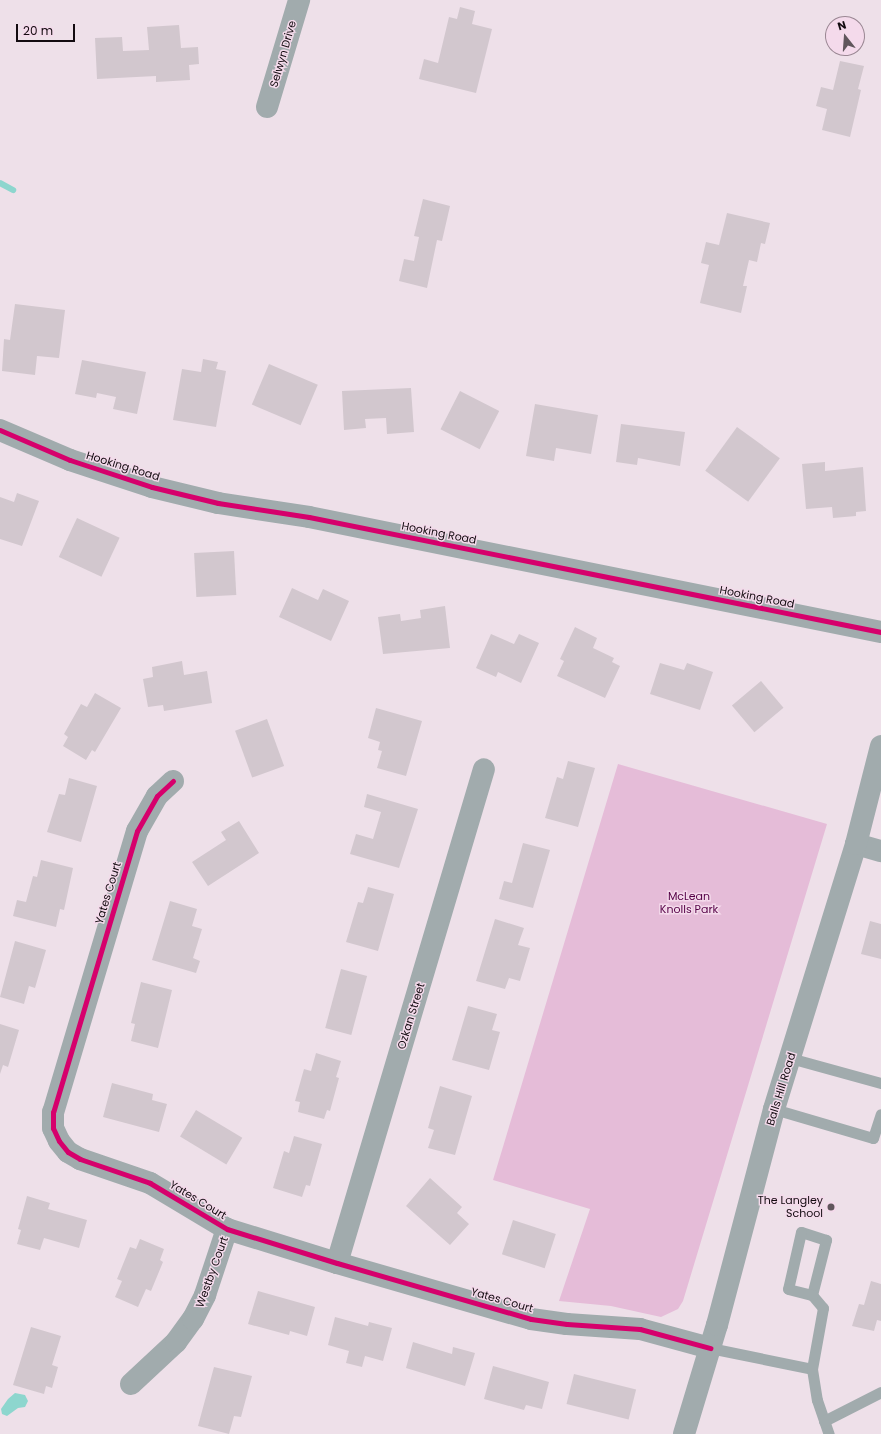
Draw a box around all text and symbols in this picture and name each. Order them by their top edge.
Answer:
scale bar [18,16,77,42]
north arrow [825,16,865,56]
text: N [835,17,848,34]
street label: Selwyn Drive [267,19,299,89]
text: 20 m [23,22,53,39]
street label: Hooking Road [85,449,161,483]
street label: Hooking Road [400,519,478,547]
street label: Hooking Road [718,583,796,611]
street label: Yates Court [92,860,124,926]
park label: McLean Knolls Park [660,890,718,916]
street label: Ozkan Street [395,981,427,1051]
street label: Balls Hill Road [764,1051,798,1127]
street label: Yates Court [167,1178,229,1222]
place label: The Langley School [758,1194,823,1220]
marker: The Langley School [826,1202,836,1212]
street label: Westby Court [193,1235,231,1309]
street label: Yates Court [469,1285,535,1315]

